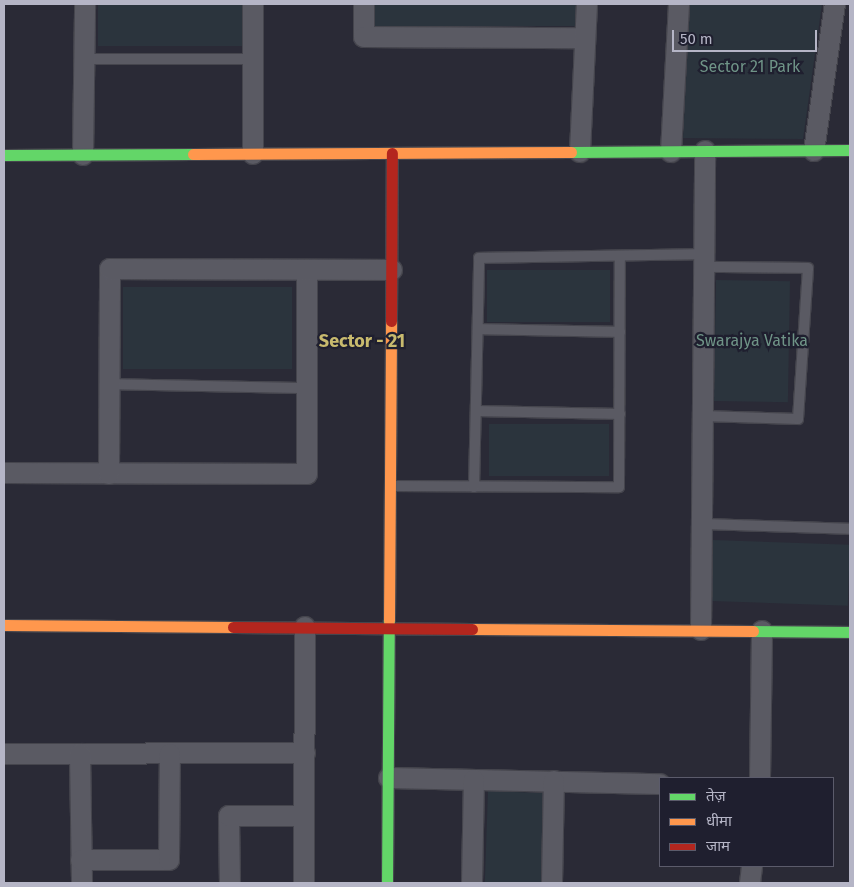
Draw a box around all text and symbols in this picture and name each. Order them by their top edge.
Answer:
scale bar [674,20,819,52]
text: 50 m [680,30,713,48]
park label: Sector 21 Park [700,57,800,77]
district label: Sector - 21 [319,330,405,352]
park label: Swarajya Vatika [696,331,808,351]
legend [659,777,834,867]
text: तेज़ [706,787,726,805]
text: धीमा [706,812,732,830]
text: जाम [706,837,730,855]

